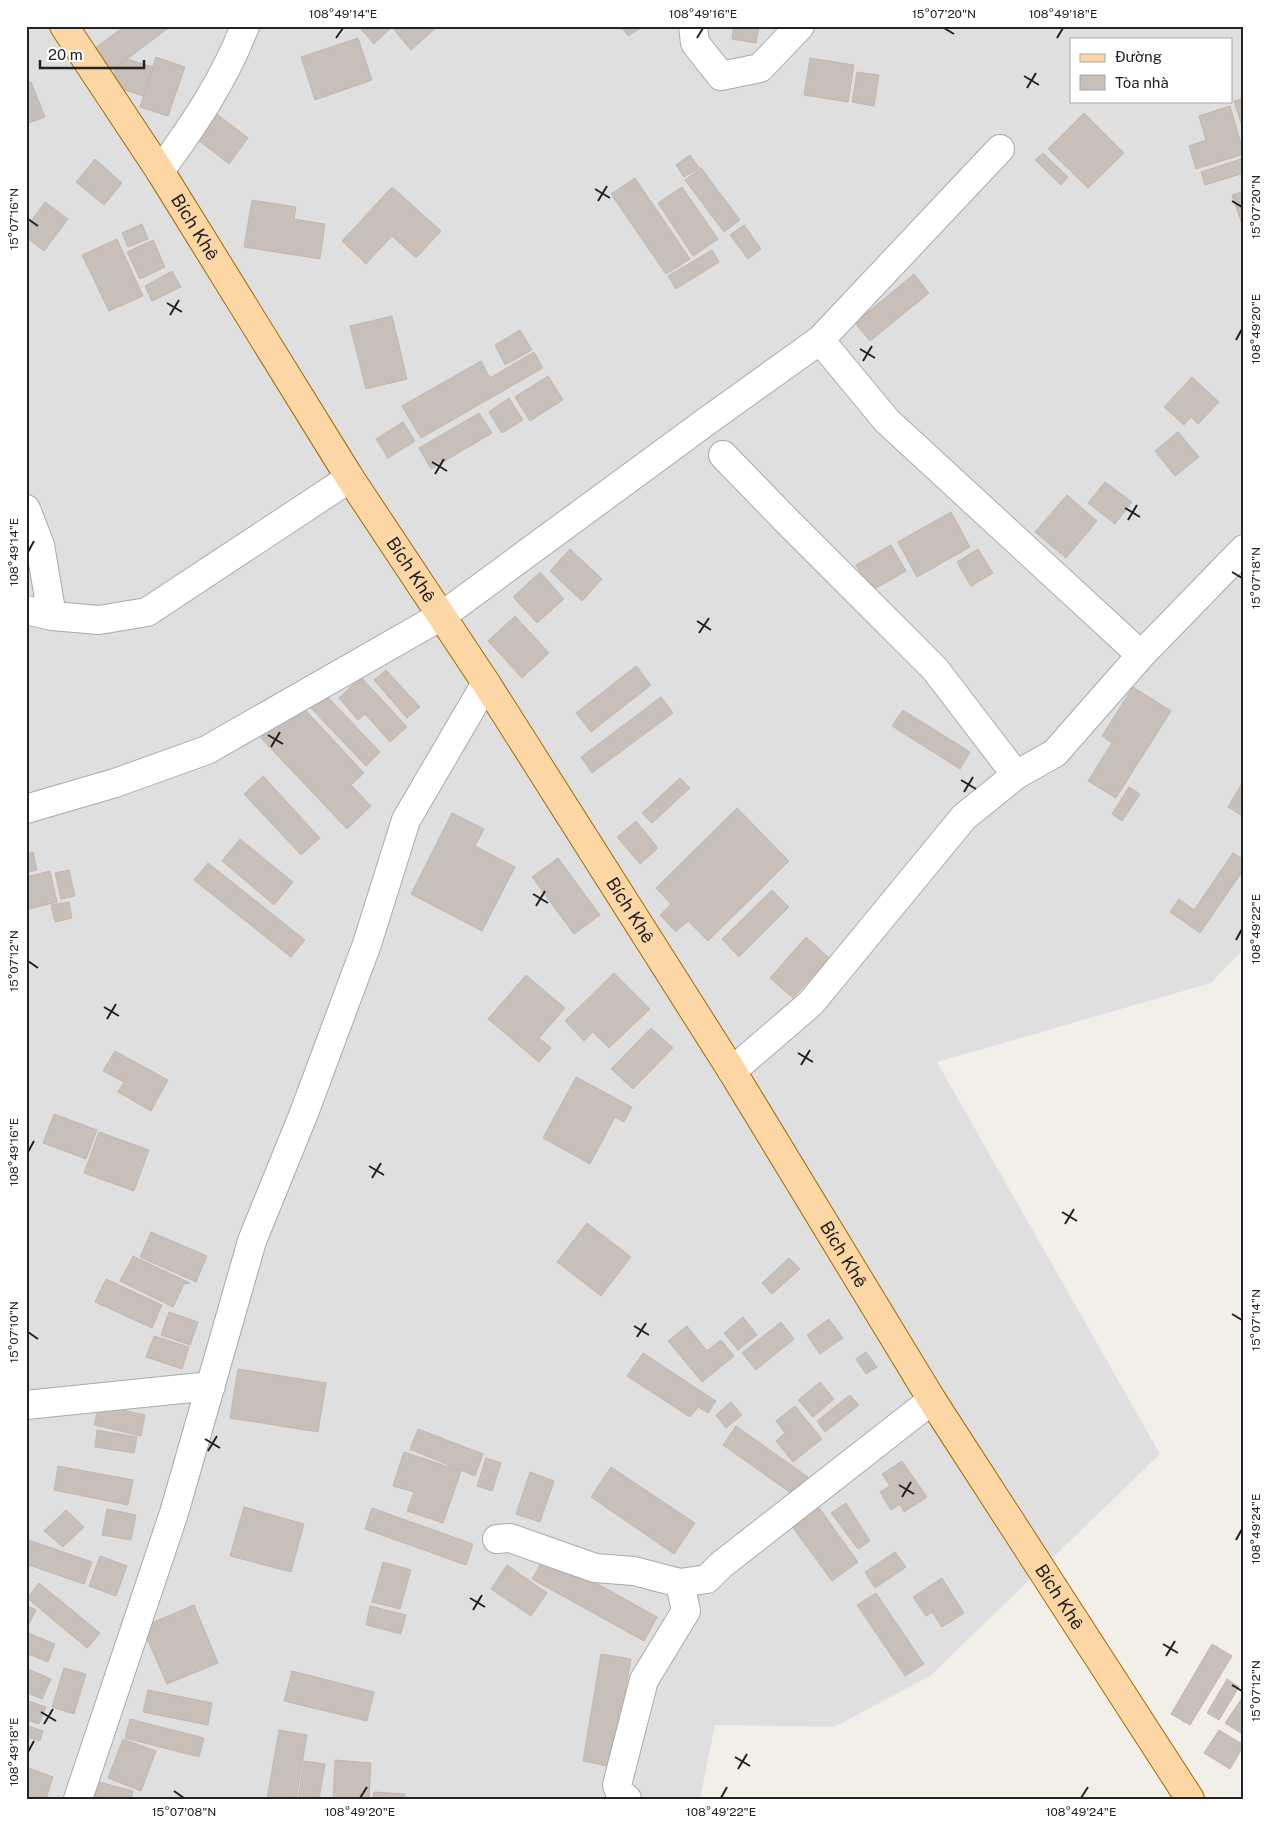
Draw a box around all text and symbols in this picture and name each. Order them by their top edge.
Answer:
text: 108°49'14"E [309,7,377,21]
text: 108°49'16"E [669,7,737,21]
text: 15°07'20"N [912,7,976,21]
text: 108°49'18"E [1029,7,1097,21]
scale bar [40,38,144,70]
legend [1070,38,1232,102]
text: 20 m [48,46,83,63]
text: Đường [1115,48,1162,65]
text: Tòa nhà [1115,74,1169,91]
text: 15°07'20"N [1249,175,1263,239]
text: 15°07'16"N [7,188,21,250]
street label: Bích Khê [167,190,224,264]
text: 108°49'20"E [1249,294,1263,364]
text: 108°49'14"E [7,518,21,586]
street label: Bích Khê [382,533,440,606]
text: 15°07'18"N [1249,547,1263,609]
street label: Bích Khê [602,873,659,947]
text: 108°49'22"E [1249,894,1263,964]
text: 15°07'12"N [7,930,21,992]
text: 108°49'16"E [7,1118,21,1186]
street label: Bích Khê [816,1217,872,1291]
text: 15°07'14"N [1249,1289,1263,1351]
text: 15°07'10"N [7,1301,21,1363]
text: 108°49'24"E [1249,1494,1263,1564]
street label: Bích Khê [1031,1560,1089,1633]
text: 15°07'12"N [1249,1660,1263,1722]
text: 108°49'18"E [7,1718,21,1786]
text: 15°07'08"N [152,1805,216,1819]
text: 108°49'20"E [325,1805,395,1819]
text: 108°49'22"E [686,1805,756,1819]
text: 108°49'24"E [1046,1805,1116,1819]

